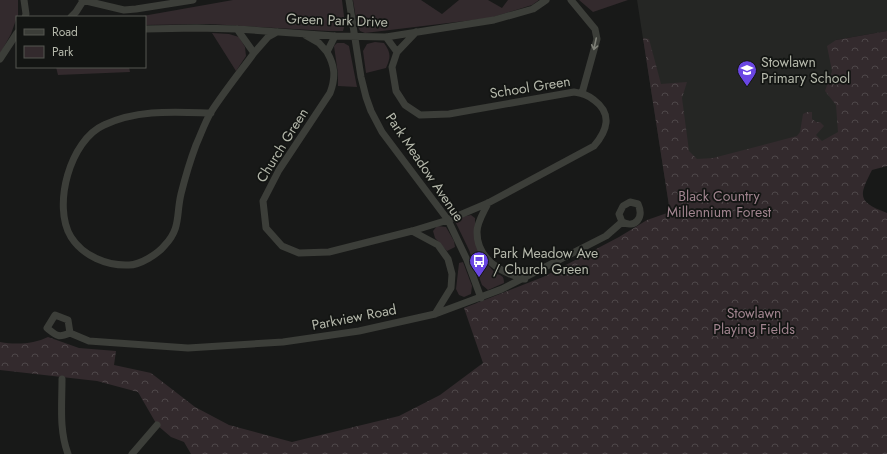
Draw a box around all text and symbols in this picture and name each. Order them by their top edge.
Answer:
street label: Green Park Drive [286,8,388,32]
legend [16,16,146,68]
text: Road [52,23,78,41]
one-way arrow [590,37,598,50]
text: Park [52,43,74,61]
place label: Stowlawn Primary School [761,52,850,88]
school or university icon: Stowlawn Primary School [736,59,758,87]
street label: School Green [488,71,572,103]
street label: Church Green [251,104,313,186]
street label: Park Meadow Avenue [381,109,469,225]
park label: Black Country Millennium Forest [667,186,772,222]
place label: Park Meadow Ave / Church Green [493,243,598,279]
bus stop icon: Park Meadow Ave / Church Green [468,250,490,278]
street label: Parkview Road [310,299,398,335]
park label: Stowlawn Playing Fields [713,303,795,339]

